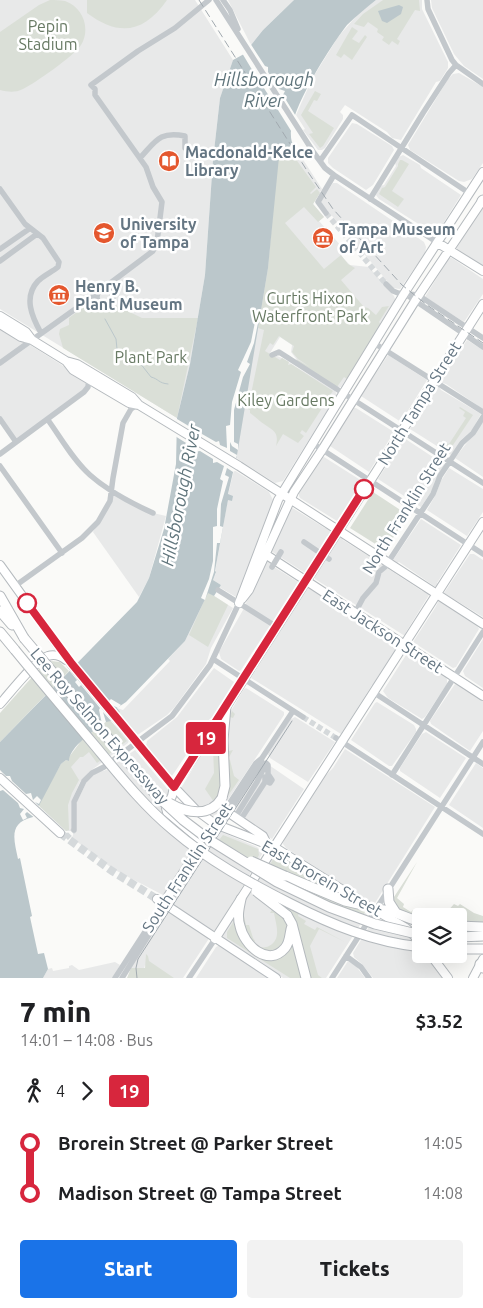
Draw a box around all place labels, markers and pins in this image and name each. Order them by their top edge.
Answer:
place label: Macdonald-Kelce Library [185,143,313,179]
library icon: Macdonald-Kelce Library [157,149,181,173]
place label: University of Tampa [120,215,197,251]
place label: Tampa Museum of Art [339,220,456,256]
school or university icon: University of Tampa [92,221,116,245]
museum icon: Tampa Museum of Art [311,226,335,250]
place label: Henry B. Plant Museum [75,277,182,313]
museum icon: Henry B. Plant Museum [47,283,71,307]
unlabelled marker [354,479,374,499]
unlabelled marker [17,593,37,613]

